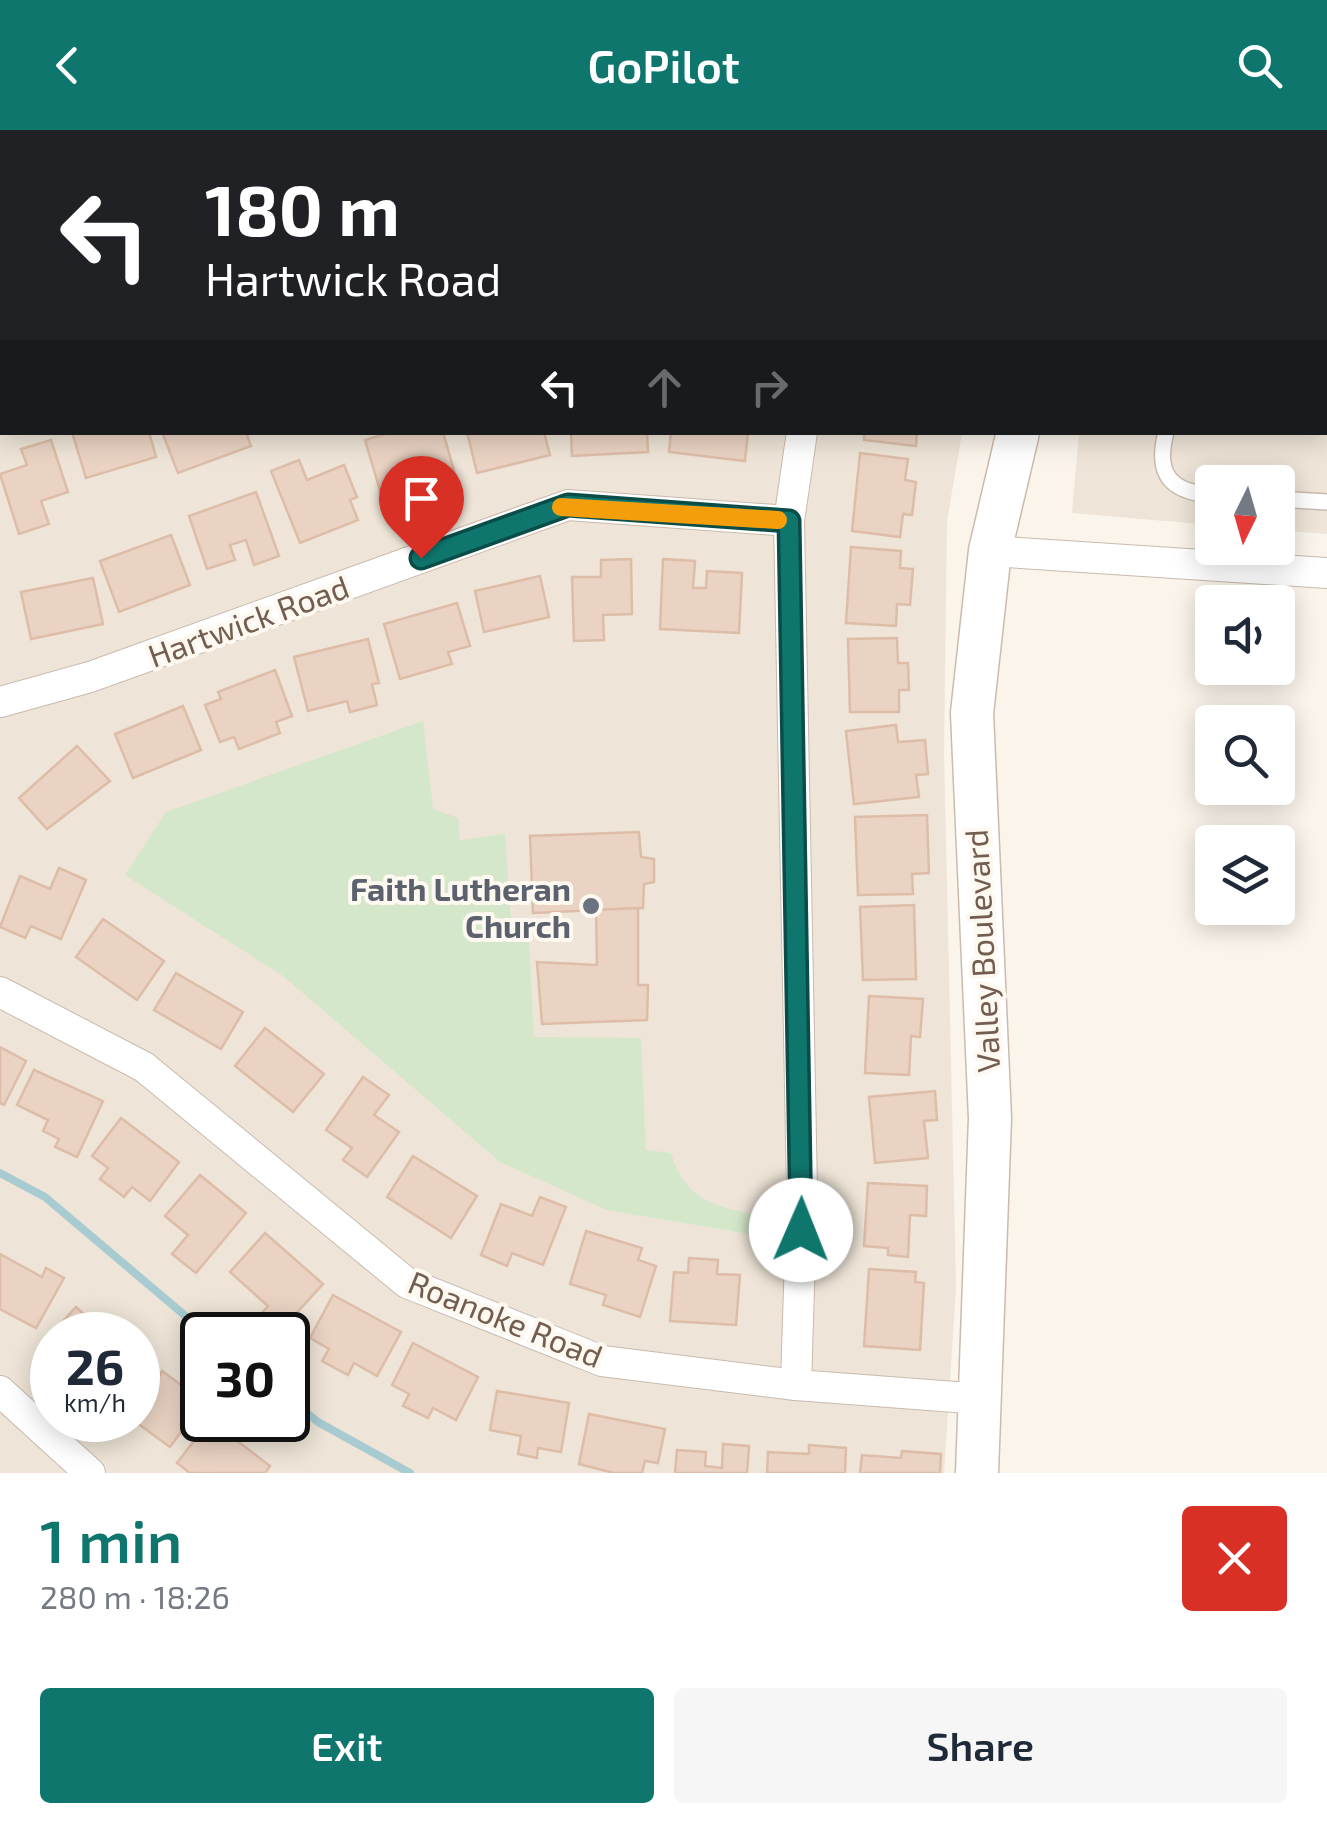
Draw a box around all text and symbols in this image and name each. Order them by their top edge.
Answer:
icon: back [40,38,95,93]
text: GoPilot [587,38,740,92]
icon: search [1232,38,1287,93]
text: 180 m [205,166,400,250]
icon: left [40,170,170,300]
text: Hartwick Road [205,251,501,305]
icon: left [532,360,587,415]
icon: ahead [637,360,692,415]
icon: right [742,360,797,415]
pin [379,456,464,559]
north arrow [1195,465,1295,565]
map controls [1195,465,1295,925]
icon: arrive [394,471,449,526]
street label: Hartwick Road [142,566,354,674]
button: sound [1195,585,1295,685]
button: search [1195,705,1295,805]
button: layers [1195,825,1295,925]
street label: Valley Boulevard [956,828,1006,1074]
place label: Faith Lutheran Church [350,869,571,944]
marker: Faith Lutheran Church [580,895,602,917]
position arrow [749,1178,853,1282]
street label: Roanoke Road [403,1262,609,1374]
speed limit sign: 30 [180,1312,310,1442]
text: 26 [66,1335,124,1395]
text: km/h [64,1387,126,1417]
text: 1 min [40,1503,182,1575]
button: close [1182,1506,1287,1611]
text: 280 m · 18:26 [40,1577,230,1615]
button: Exit [40,1688,654,1803]
button: Share [674,1688,1287,1803]

